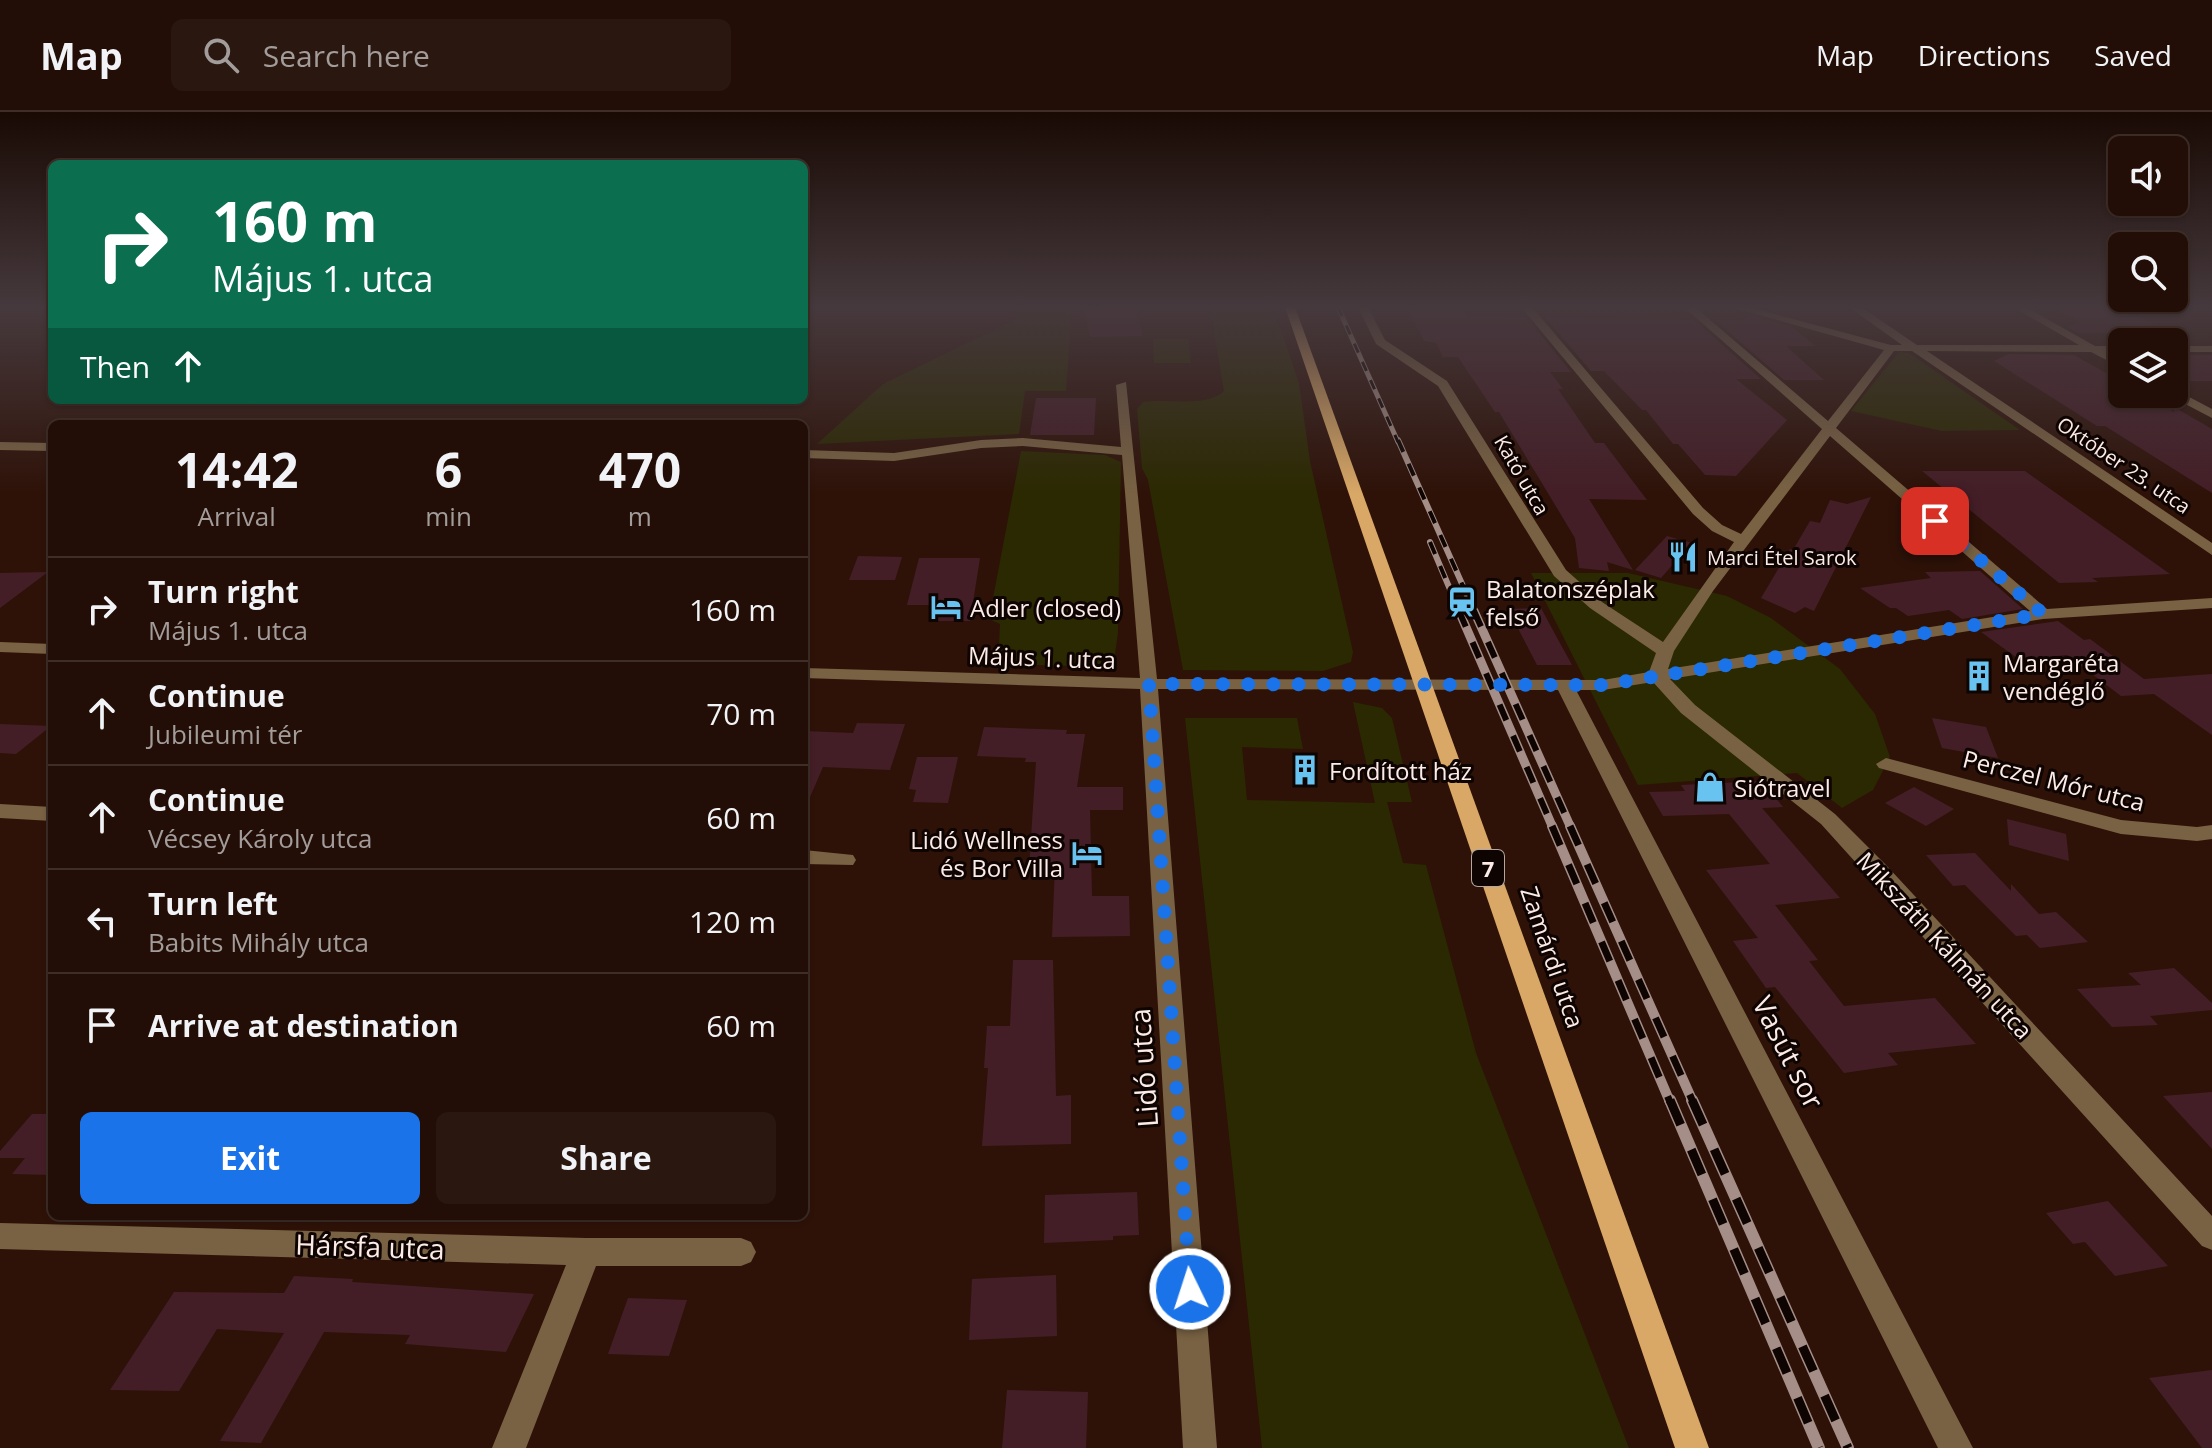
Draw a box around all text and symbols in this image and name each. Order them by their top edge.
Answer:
search box [171,19,731,91]
text: Map [40,29,123,81]
icon: search [199,33,243,77]
text: Search here [263,35,430,76]
text: Map [1816,36,1874,74]
text: Directions [1918,36,2050,74]
text: Saved [2094,36,2172,74]
map controls [2108,136,2188,408]
button: sound [2108,136,2188,216]
text: 160 m [212,182,378,258]
icon: right [80,192,184,296]
button: search [2108,232,2188,312]
text: Május 1. utca [212,254,434,303]
button: layers [2108,328,2188,408]
icon: ahead [166,344,210,388]
text: Then [80,346,150,387]
street label: Október 23. utca [2052,410,2196,520]
street label: Kató utca [1488,430,1556,520]
text: 14:42 [175,437,298,502]
text: 6 [435,437,462,502]
text: 470 [599,437,681,502]
pin [1901,487,1969,555]
text: Arrival [197,498,276,534]
text: min [425,498,472,534]
text: m [628,498,652,534]
icon: arrive [1913,499,1957,543]
restaurant icon: Marci Étel Sarok [1666,540,1700,574]
place label: Marci Étel Sarok [1707,544,1857,571]
text: Turn right [148,571,299,612]
place label: Balatonszéplak felső [1486,572,1655,633]
station icon: Balatonszéplak felső [1445,585,1479,619]
icon: right [80,587,124,631]
text: 160 m [689,589,776,630]
hotel icon: Adler (closed) [929,590,963,624]
place label: Adler (closed) [970,591,1121,624]
text: Május 1. utca [148,612,308,648]
street label: Május 1. utca [968,638,1116,676]
place label: Margaréta vendéglő [2003,646,2119,707]
building icon: Margaréta vendéglő [1962,659,1996,693]
text: Continue [148,675,285,716]
icon: ahead [80,691,124,735]
text: 70 m [706,693,776,734]
text: Jubileumi tér [148,716,302,752]
street label: Perczel Mór utca [1960,741,2148,819]
building icon: Fordított ház [1288,753,1322,787]
place label: Fordított ház [1329,754,1472,787]
shop icon: Siótravel [1693,770,1727,804]
place label: Siótravel [1734,771,1831,804]
text: Continue [148,779,285,820]
icon: ahead [80,795,124,839]
text: 60 m [706,797,776,838]
text: Vécsey Károly utca [148,820,372,856]
place label: Lidó Wellness és Bor Villa [910,823,1063,884]
hotel icon: Lidó Wellness és Bor Villa [1070,836,1104,870]
street label: Mikszáth Kálmán utca [1850,844,2040,1046]
road number: 7 [1472,850,1504,886]
street label: Zamárdi utca [1513,882,1593,1032]
text: Turn left [148,883,278,924]
icon: left [80,899,124,943]
text: 120 m [689,901,776,942]
text: Babits Mihály utca [148,924,369,960]
street label: Vasút sor [1744,989,1834,1115]
icon: arrive [80,1003,124,1047]
text: Arrive at destination [148,1005,459,1046]
text: 60 m [706,1005,776,1046]
street label: Lidó utca [1120,1007,1166,1129]
button: Exit [80,1112,420,1204]
button: Share [436,1112,776,1204]
street label: Hársfa utca [295,1224,445,1268]
position arrow [1148,1247,1232,1331]

